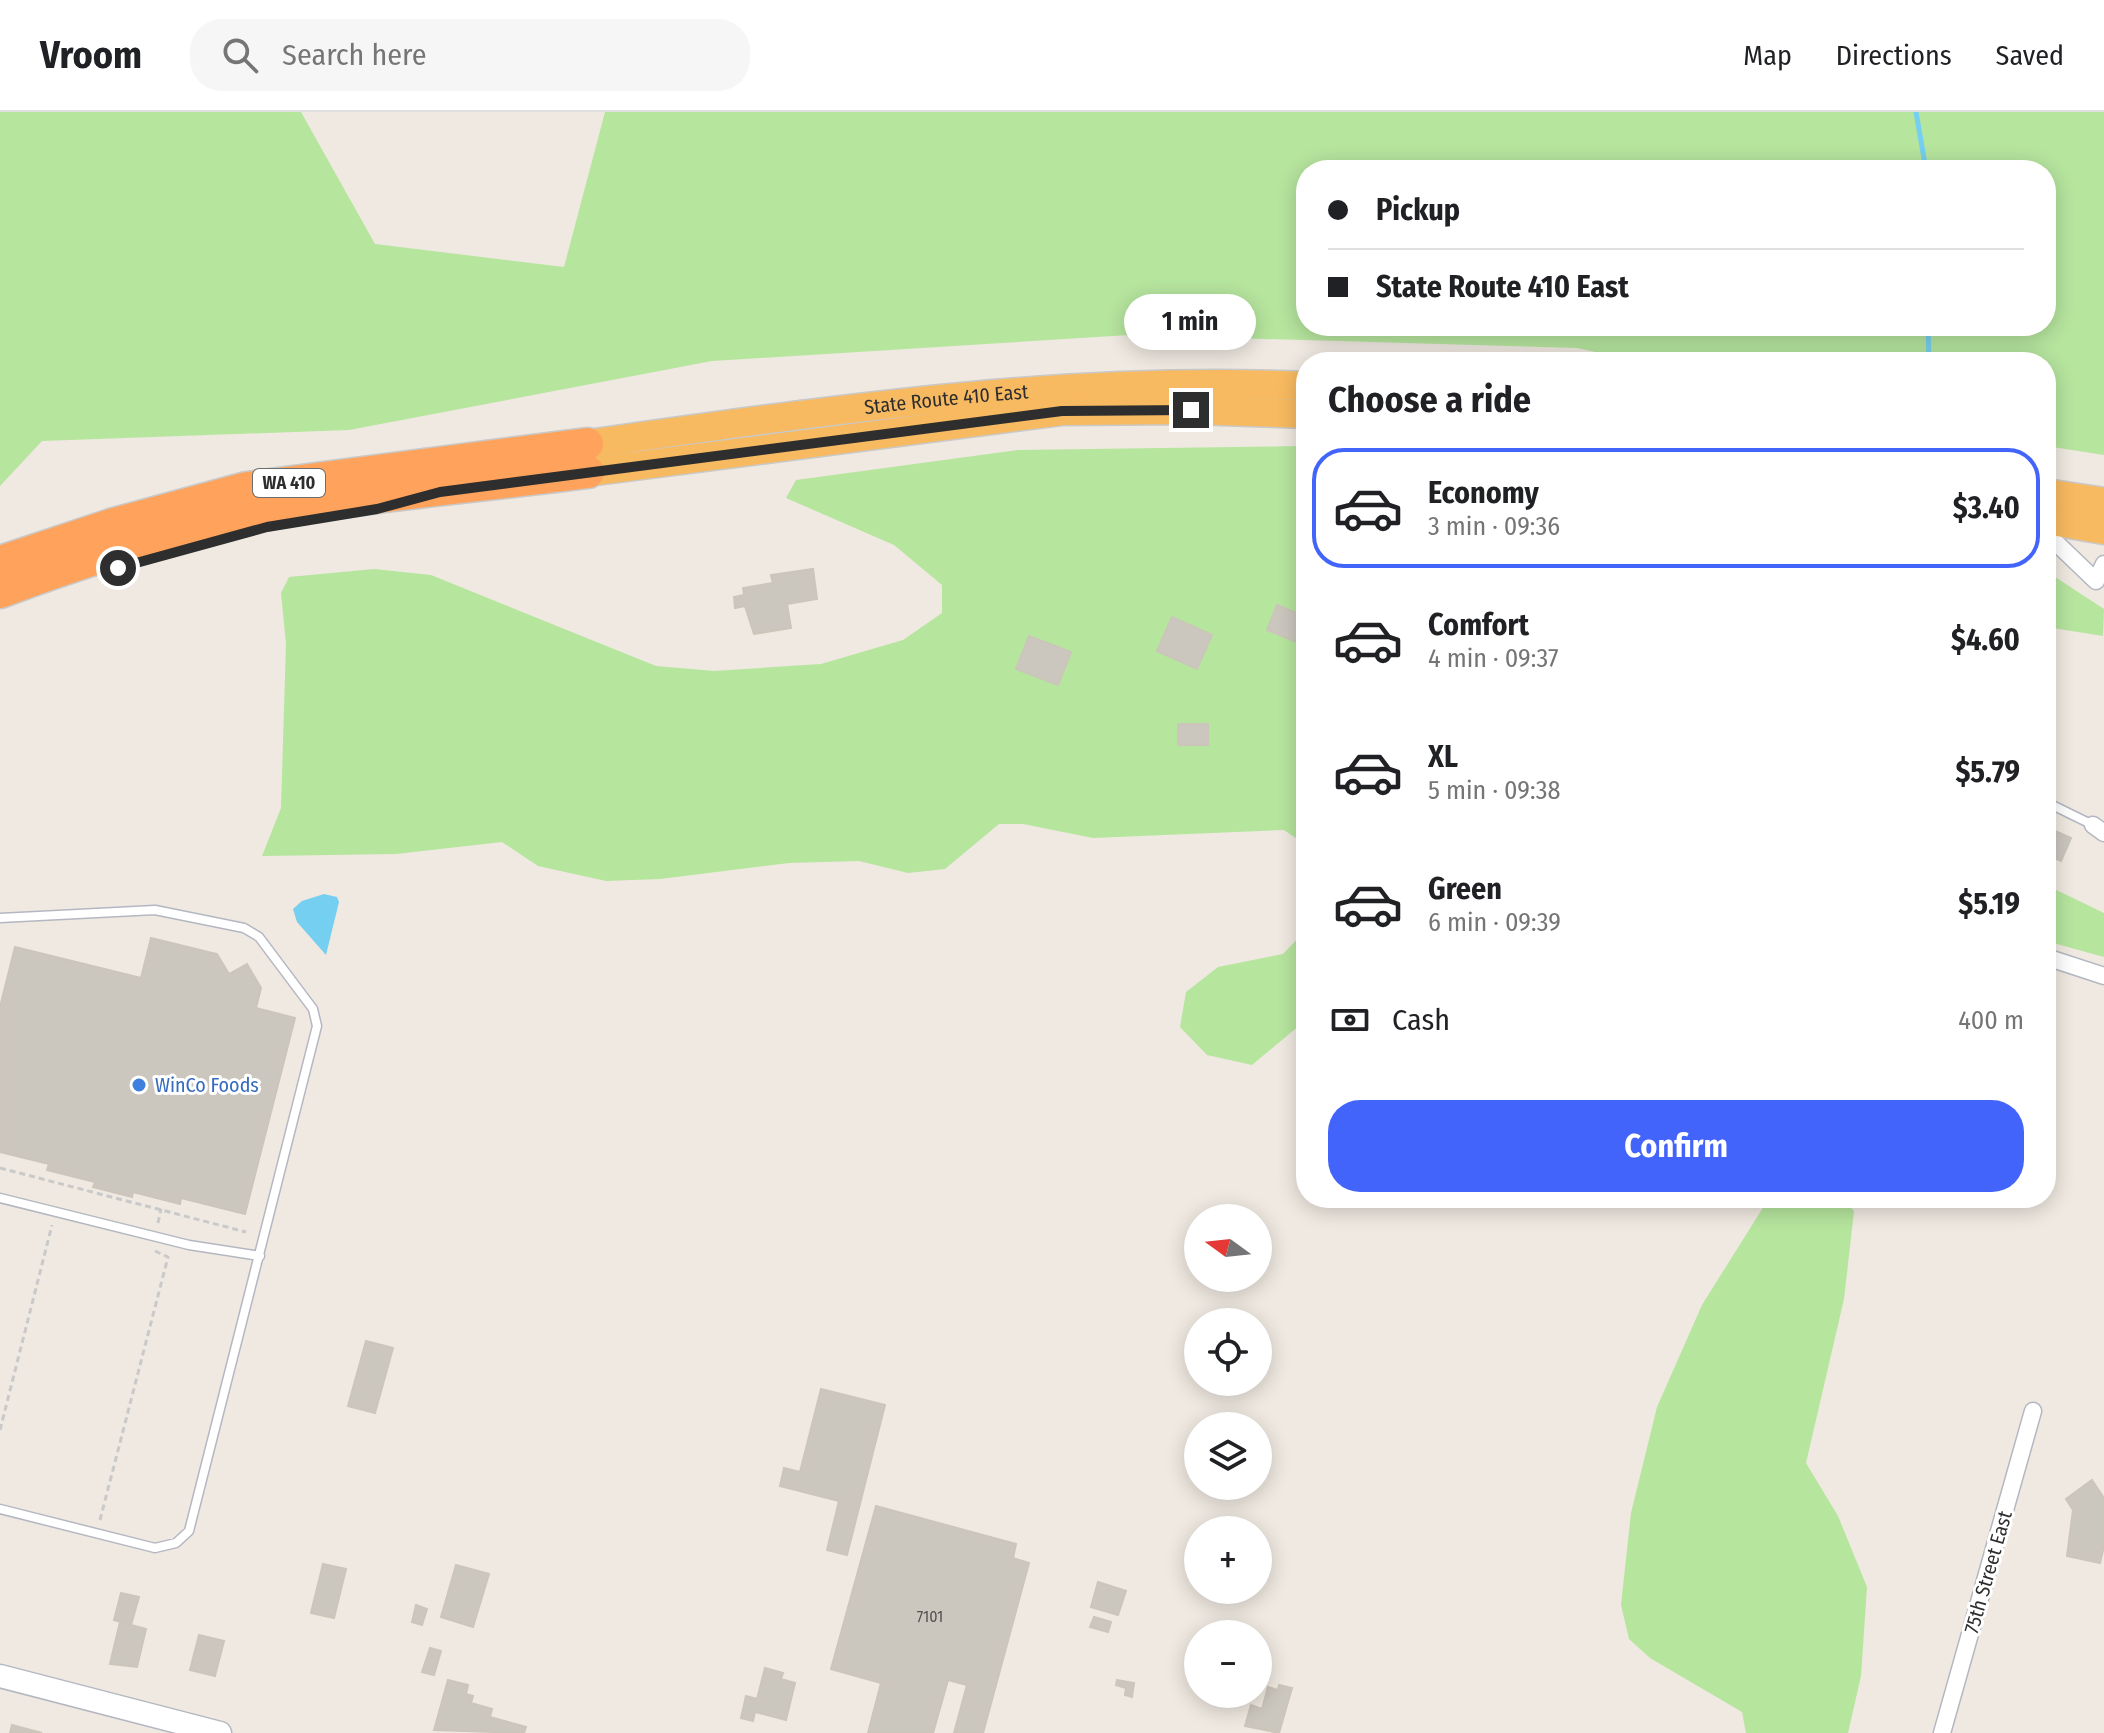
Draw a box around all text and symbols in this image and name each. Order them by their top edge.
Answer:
search box [190,19,750,91]
text: Vroom [40,32,142,78]
icon: search [218,33,262,77]
text: Search here [282,37,427,73]
text: Map [1743,39,1792,72]
text: Directions [1836,39,1952,72]
text: Saved [1996,39,2064,72]
text: Pickup [1376,192,1460,228]
text: State Route 410 East [1376,269,1629,305]
callout: 1 min [1125,294,1257,350]
text: 1 min [1162,306,1218,337]
text: Choose a ride [1328,378,1531,422]
street label: State Route 410 East [863,379,1030,419]
route end [1173,392,1209,428]
road number: WA 410 [253,469,325,497]
icon: car [1332,472,1404,544]
text: Economy [1428,475,1539,511]
text: $3.40 [1953,490,2020,526]
text: 3 min · 09:36 [1428,511,1560,542]
route start [100,550,136,586]
icon: car [1332,604,1404,676]
text: Comfort [1428,607,1529,643]
text: $4.60 [1951,622,2020,658]
text: 4 min · 09:37 [1428,643,1559,674]
icon: car [1332,736,1404,808]
text: XL [1428,739,1458,775]
text: $5.79 [1955,754,2020,790]
text: 5 min · 09:38 [1428,775,1560,806]
icon: car [1332,868,1404,940]
text: Green [1428,871,1502,907]
text: $5.19 [1958,886,2020,922]
text: 6 min · 09:39 [1428,907,1561,938]
icon: cash [1328,998,1372,1042]
text: Cash [1392,1002,1450,1038]
text: 400 m [1958,1005,2024,1036]
place label: WinCo Foods [155,1073,259,1097]
marker: WinCo Foods [130,1076,148,1094]
button: Confirm [1328,1100,2024,1192]
north arrow [1184,1204,1272,1292]
map controls [1184,1204,1272,1708]
button: locate [1184,1308,1272,1396]
button: layers [1184,1412,1272,1500]
street label: 75th Street East [1959,1508,2017,1636]
button: + [1184,1516,1272,1604]
house number: 7101 [917,1607,943,1626]
button: − [1184,1620,1272,1708]

